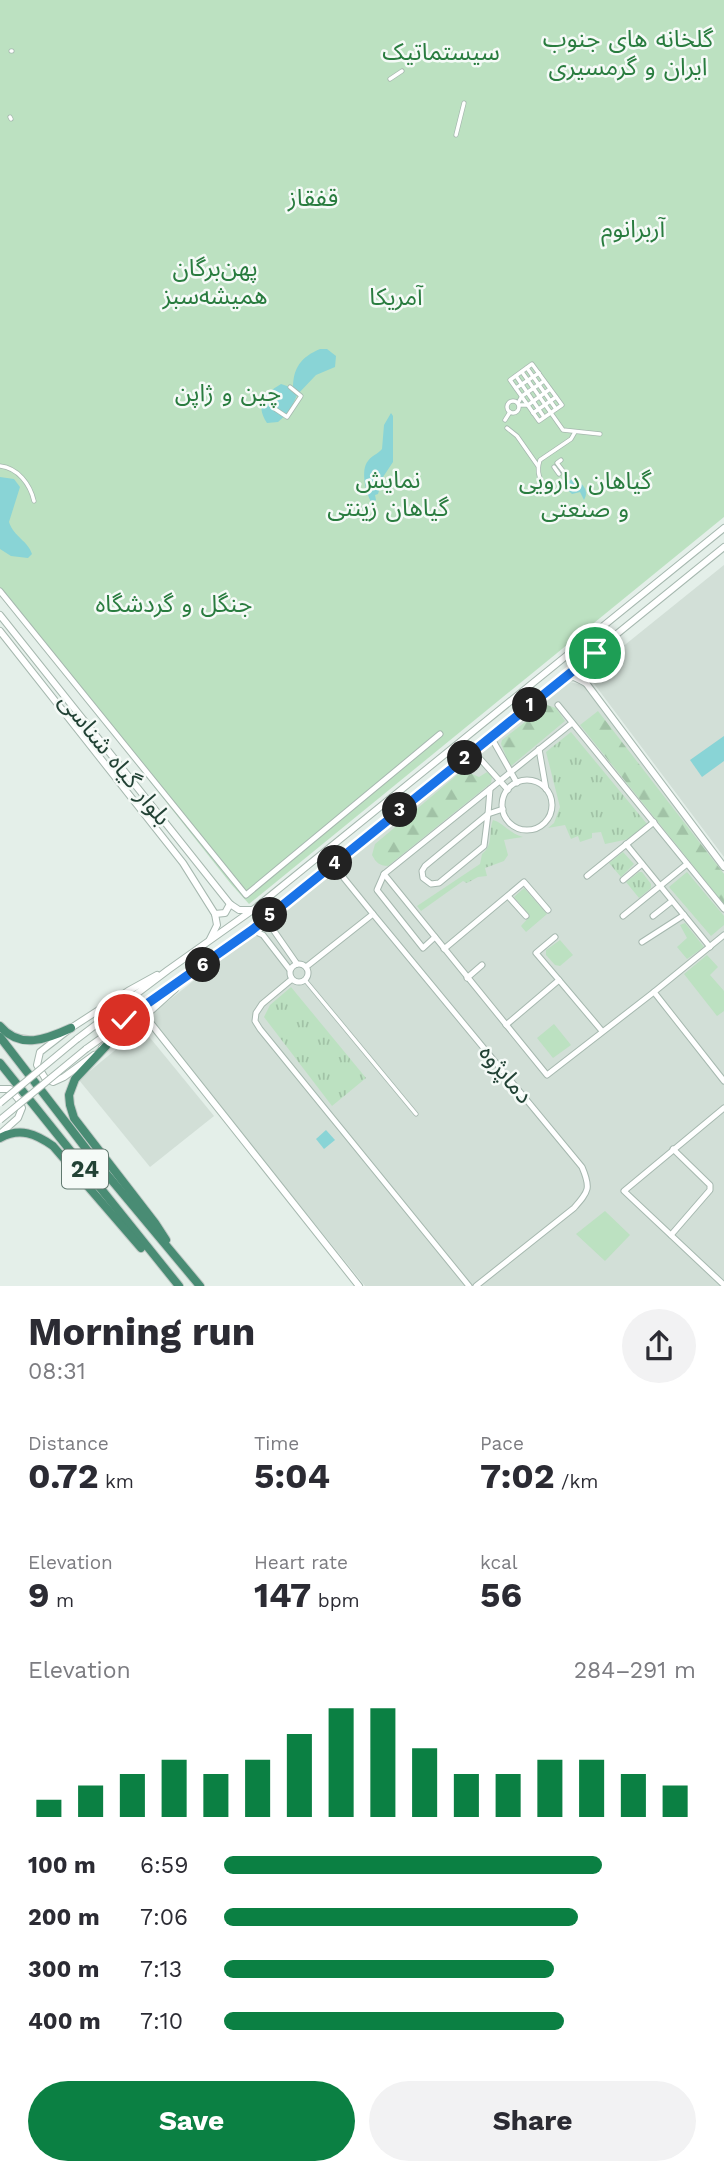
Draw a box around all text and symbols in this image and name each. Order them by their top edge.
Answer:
park label: گلخانه های جنوب ایران و گرمسیری [543,25,714,81]
park label: سیستماتیک [382,38,500,66]
park label: قفقاز [287,184,338,212]
park label: آربرانوم [601,215,666,247]
park label: پهن‌برگان همیشه‌سبز [161,254,268,310]
park label: آمریکا [369,283,424,311]
park label: چین و ژاپن [175,379,281,408]
park label: نمایش گیاهان زینتی [327,466,450,522]
park label: گیاهان دارویی و صنعتی [519,467,652,523]
park label: جنگل و گردشگاه [95,590,253,618]
pin [565,623,625,683]
icon: arrive [576,634,614,672]
street label: بلوار گیاه شناسی [53,687,177,831]
pin: 1 [512,688,548,722]
text: 1 [525,693,534,716]
pin: 2 [448,740,482,776]
text: 2 [459,746,470,769]
pin: 3 [382,792,418,828]
text: 3 [394,798,405,821]
pin: 4 [318,846,352,880]
text: 4 [328,851,341,874]
pin: 5 [252,898,288,932]
text: 5 [264,903,275,926]
pin: 6 [186,948,220,982]
text: 6 [197,953,208,976]
pin [94,990,154,1050]
icon: check [105,1001,143,1039]
street label: دماپژوه [472,1039,539,1110]
road number: 24 [62,1150,108,1188]
button: share [622,1309,696,1383]
text: Morning run [28,1310,255,1354]
text: 08:31 [28,1358,86,1385]
text: Distance [28,1432,109,1455]
text: Time [254,1432,299,1455]
text: Pace [480,1432,524,1455]
text: 0.72 [28,1455,99,1497]
text: 5:04 [254,1455,330,1497]
text: 7:02 [480,1455,555,1497]
text: km [99,1470,134,1493]
text: /km [555,1470,598,1493]
text: Elevation [28,1551,113,1574]
text: Heart rate [254,1551,348,1574]
text: kcal [480,1551,518,1574]
text: 9 [28,1574,50,1616]
text: 147 [254,1574,311,1616]
text: 56 [480,1574,522,1616]
text: m [50,1589,74,1612]
text: bpm [311,1589,360,1612]
text: Elevation [28,1657,131,1684]
text: 284–291 m [574,1657,696,1684]
text: 100 m [28,1852,96,1879]
text: 6:59 [140,1852,188,1879]
text: 200 m [28,1904,100,1931]
text: 7:06 [140,1904,188,1931]
text: 300 m [28,1956,99,1983]
text: 7:13 [140,1956,182,1983]
text: 400 m [28,2008,101,2035]
text: 7:10 [140,2008,183,2035]
button: Save [28,2081,355,2161]
button: Share [369,2081,696,2161]

